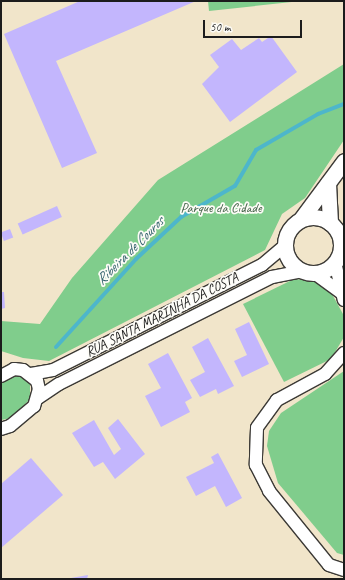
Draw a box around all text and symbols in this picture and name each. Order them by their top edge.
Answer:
scale bar [205,12,304,38]
text: 50 m [210,19,230,35]
park label: Parque da Cidade [181,200,261,216]
water label: Ribeira de Couros [92,213,168,289]
street label: RUA SANTA MARINHA DA COSTA [83,269,241,361]

